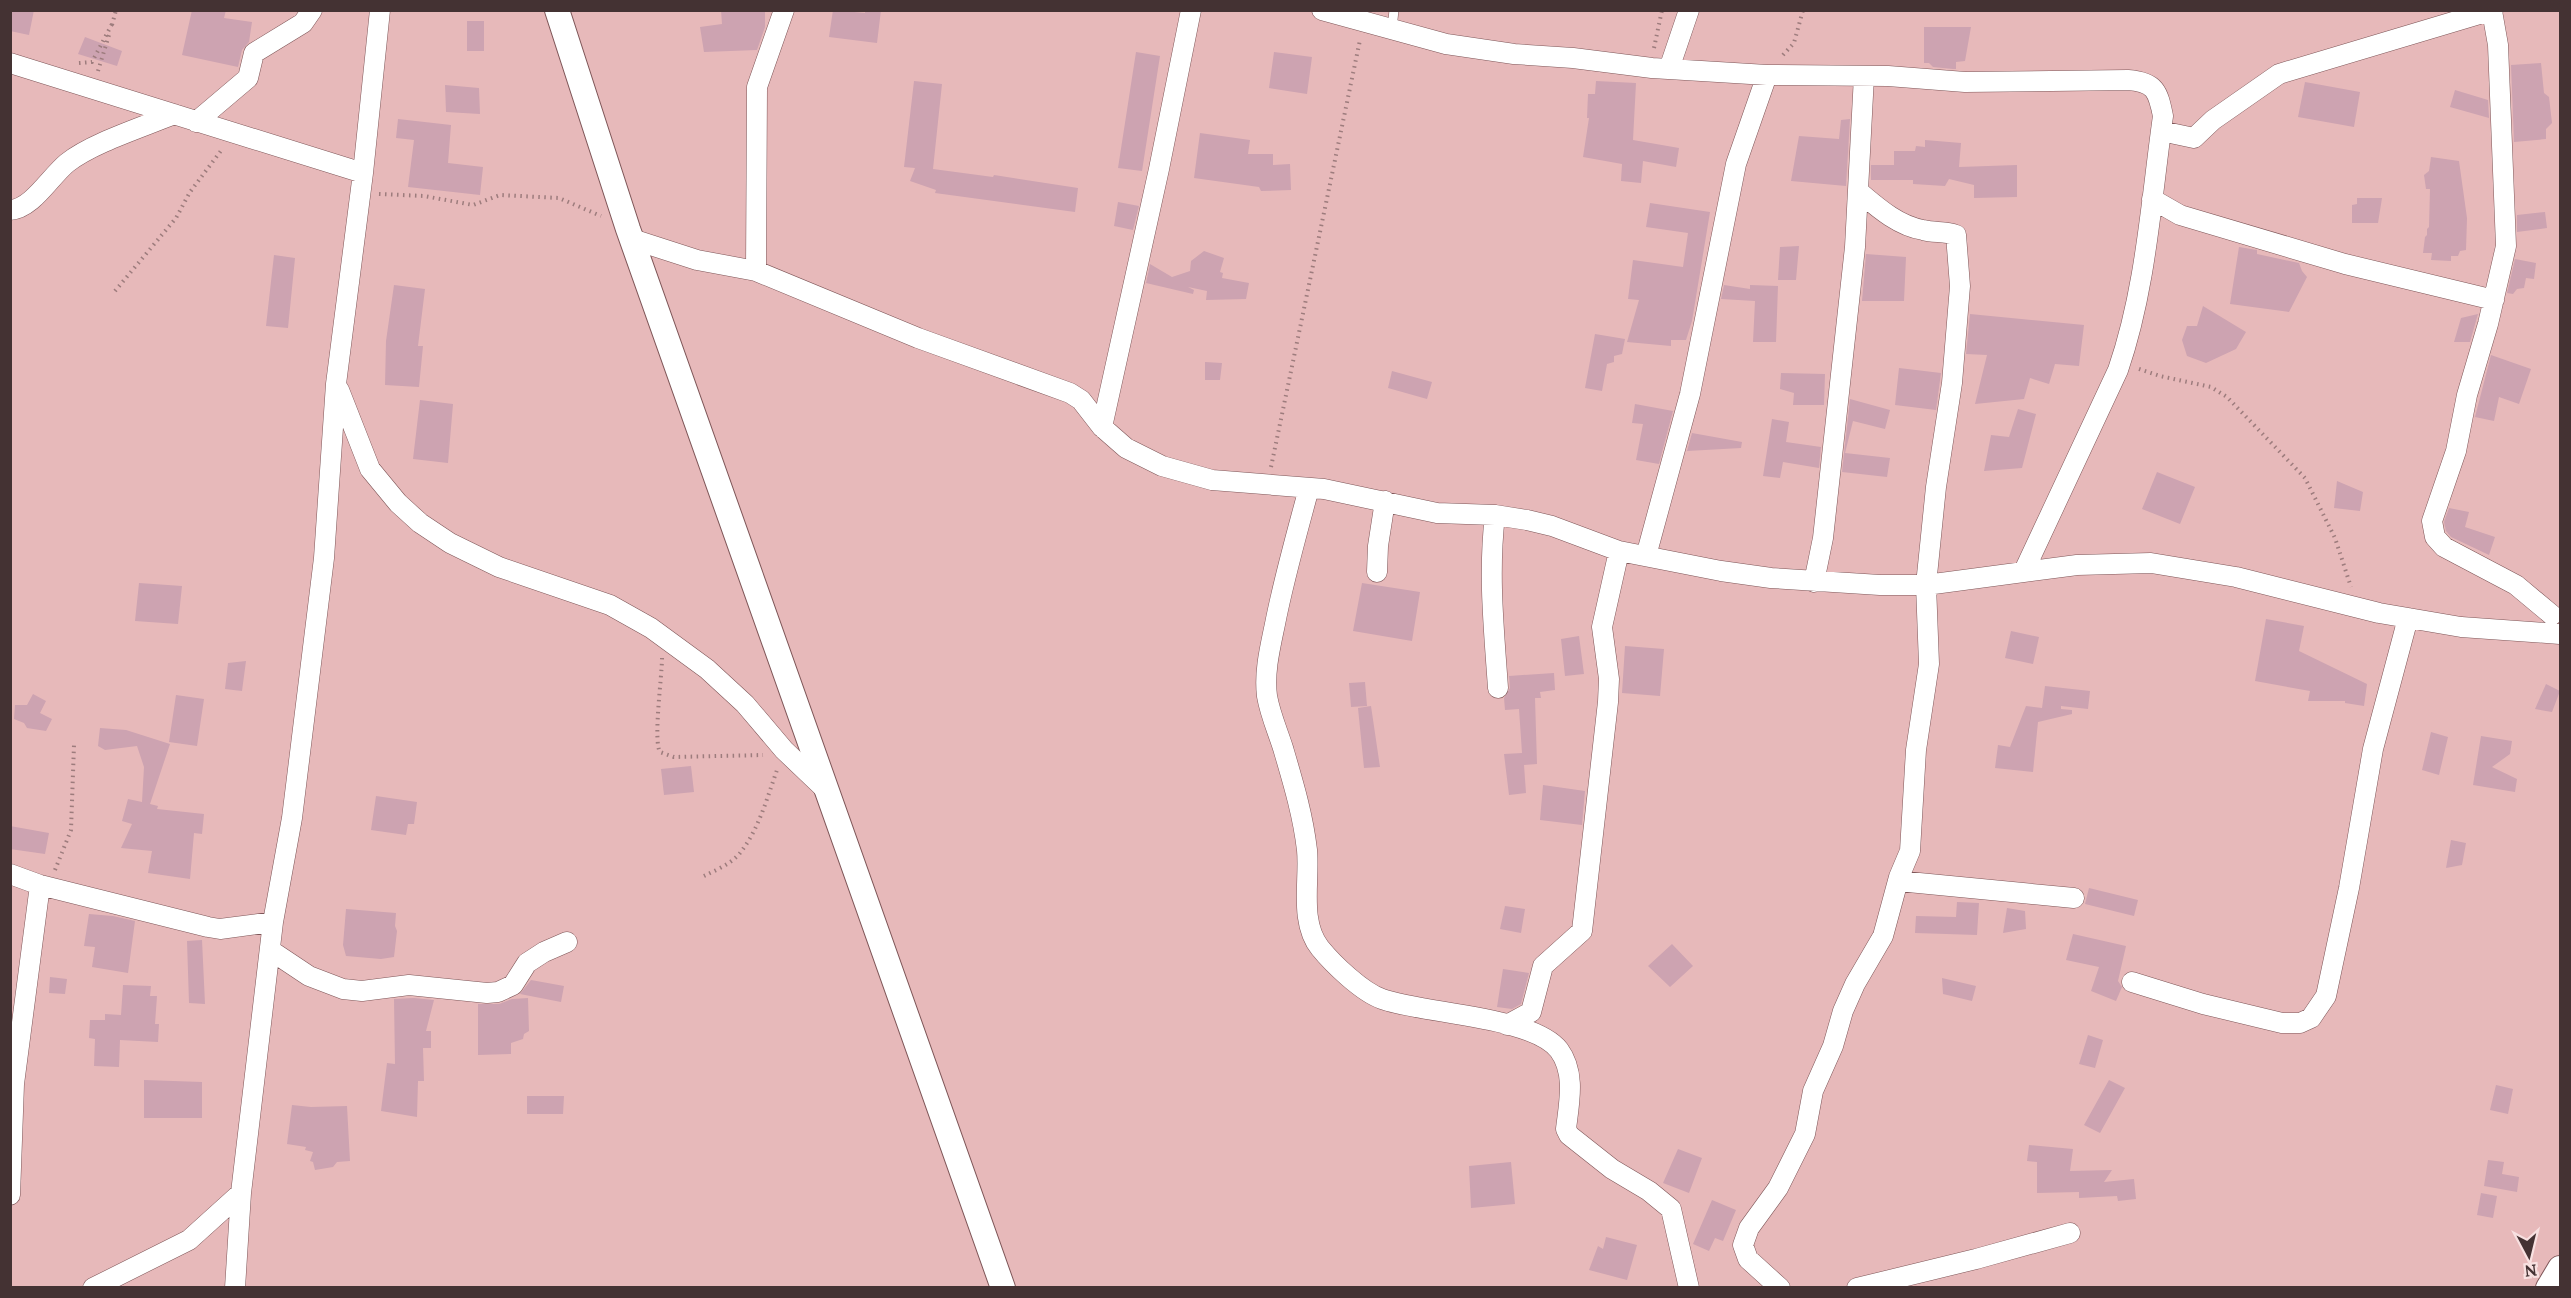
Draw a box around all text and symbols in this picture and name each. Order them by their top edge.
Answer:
north arrow [2499,1226,2559,1286]
text: N [2523,1260,2538,1282]

